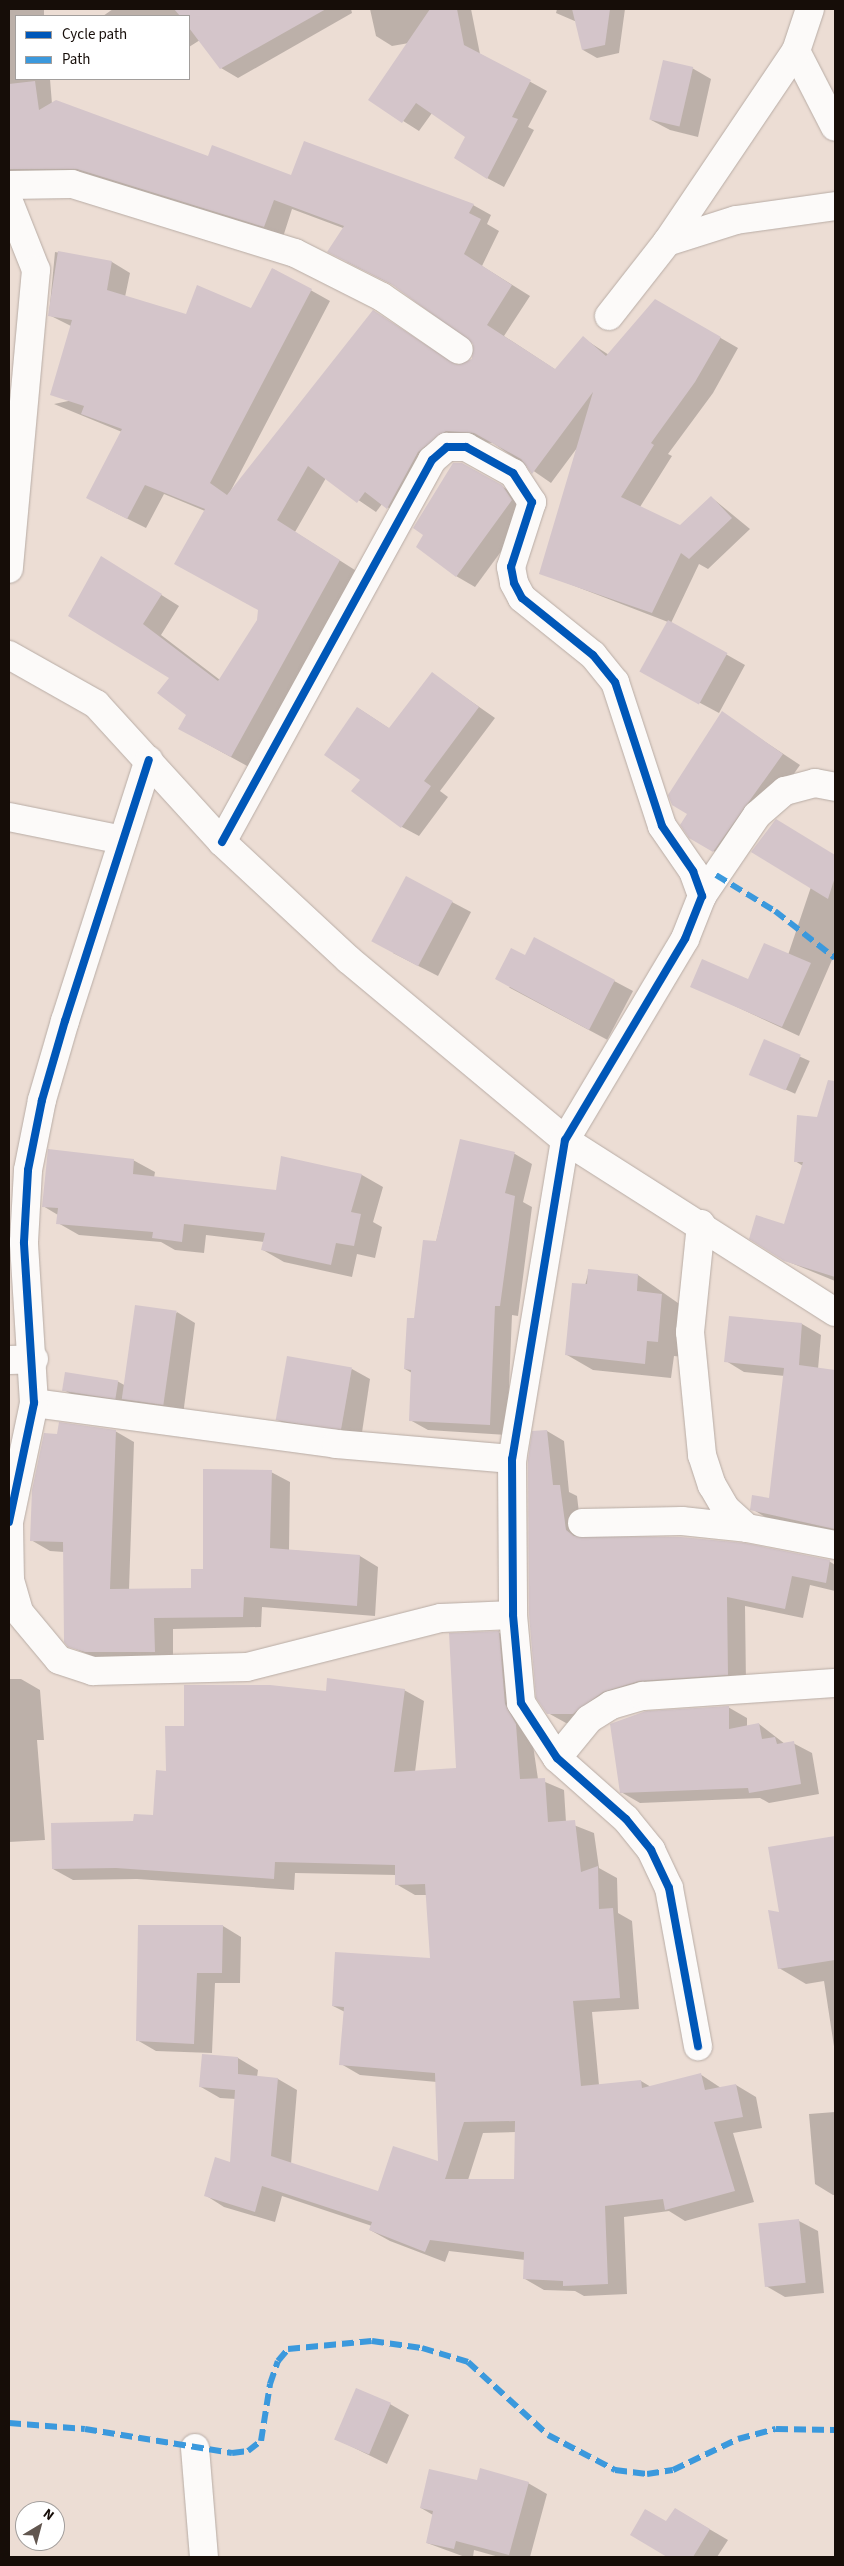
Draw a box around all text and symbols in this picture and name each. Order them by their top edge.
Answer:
legend [15,15,190,80]
text: Cycle path [62,24,127,45]
text: Path [62,49,90,70]
north arrow [15,2501,65,2551]
text: N [39,2504,58,2526]

